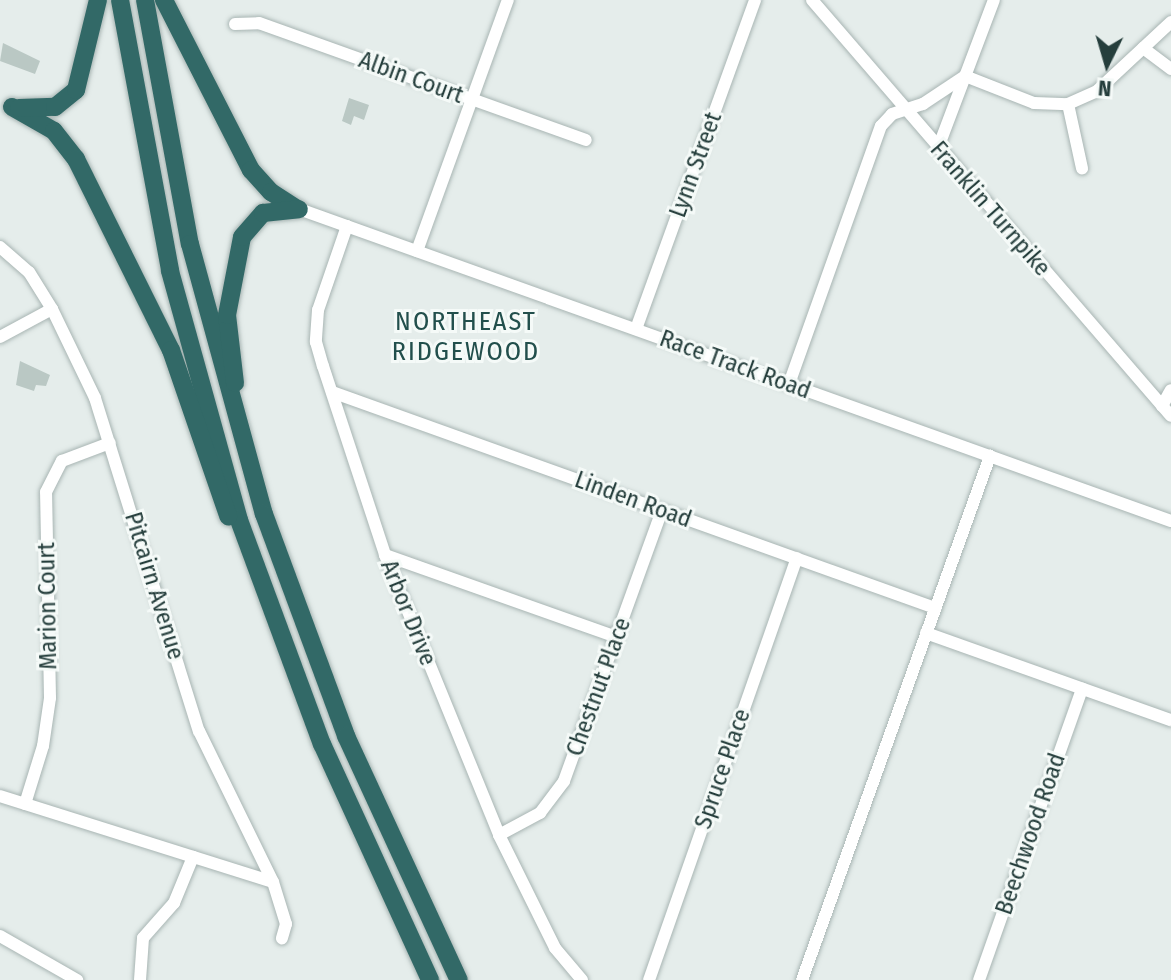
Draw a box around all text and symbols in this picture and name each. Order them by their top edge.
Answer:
north arrow [1067,24,1147,104]
street label: Albin Court [355,46,467,110]
text: N [1097,74,1113,102]
street label: Lynn Street [664,109,728,221]
street label: Franklin Turnpike [924,136,1056,282]
district label: NORTHEAST RIDGEWOOD [392,306,540,368]
street label: Race Track Road [656,324,814,406]
street label: Linden Road [571,466,695,534]
street label: Pitcairn Avenue [118,509,190,663]
street label: Marion Court [32,542,64,670]
street label: Arbor Drive [374,556,442,670]
street label: Chestnut Place [561,614,637,760]
street label: Spruce Place [689,705,757,833]
street label: Beechwood Road [990,749,1072,919]

